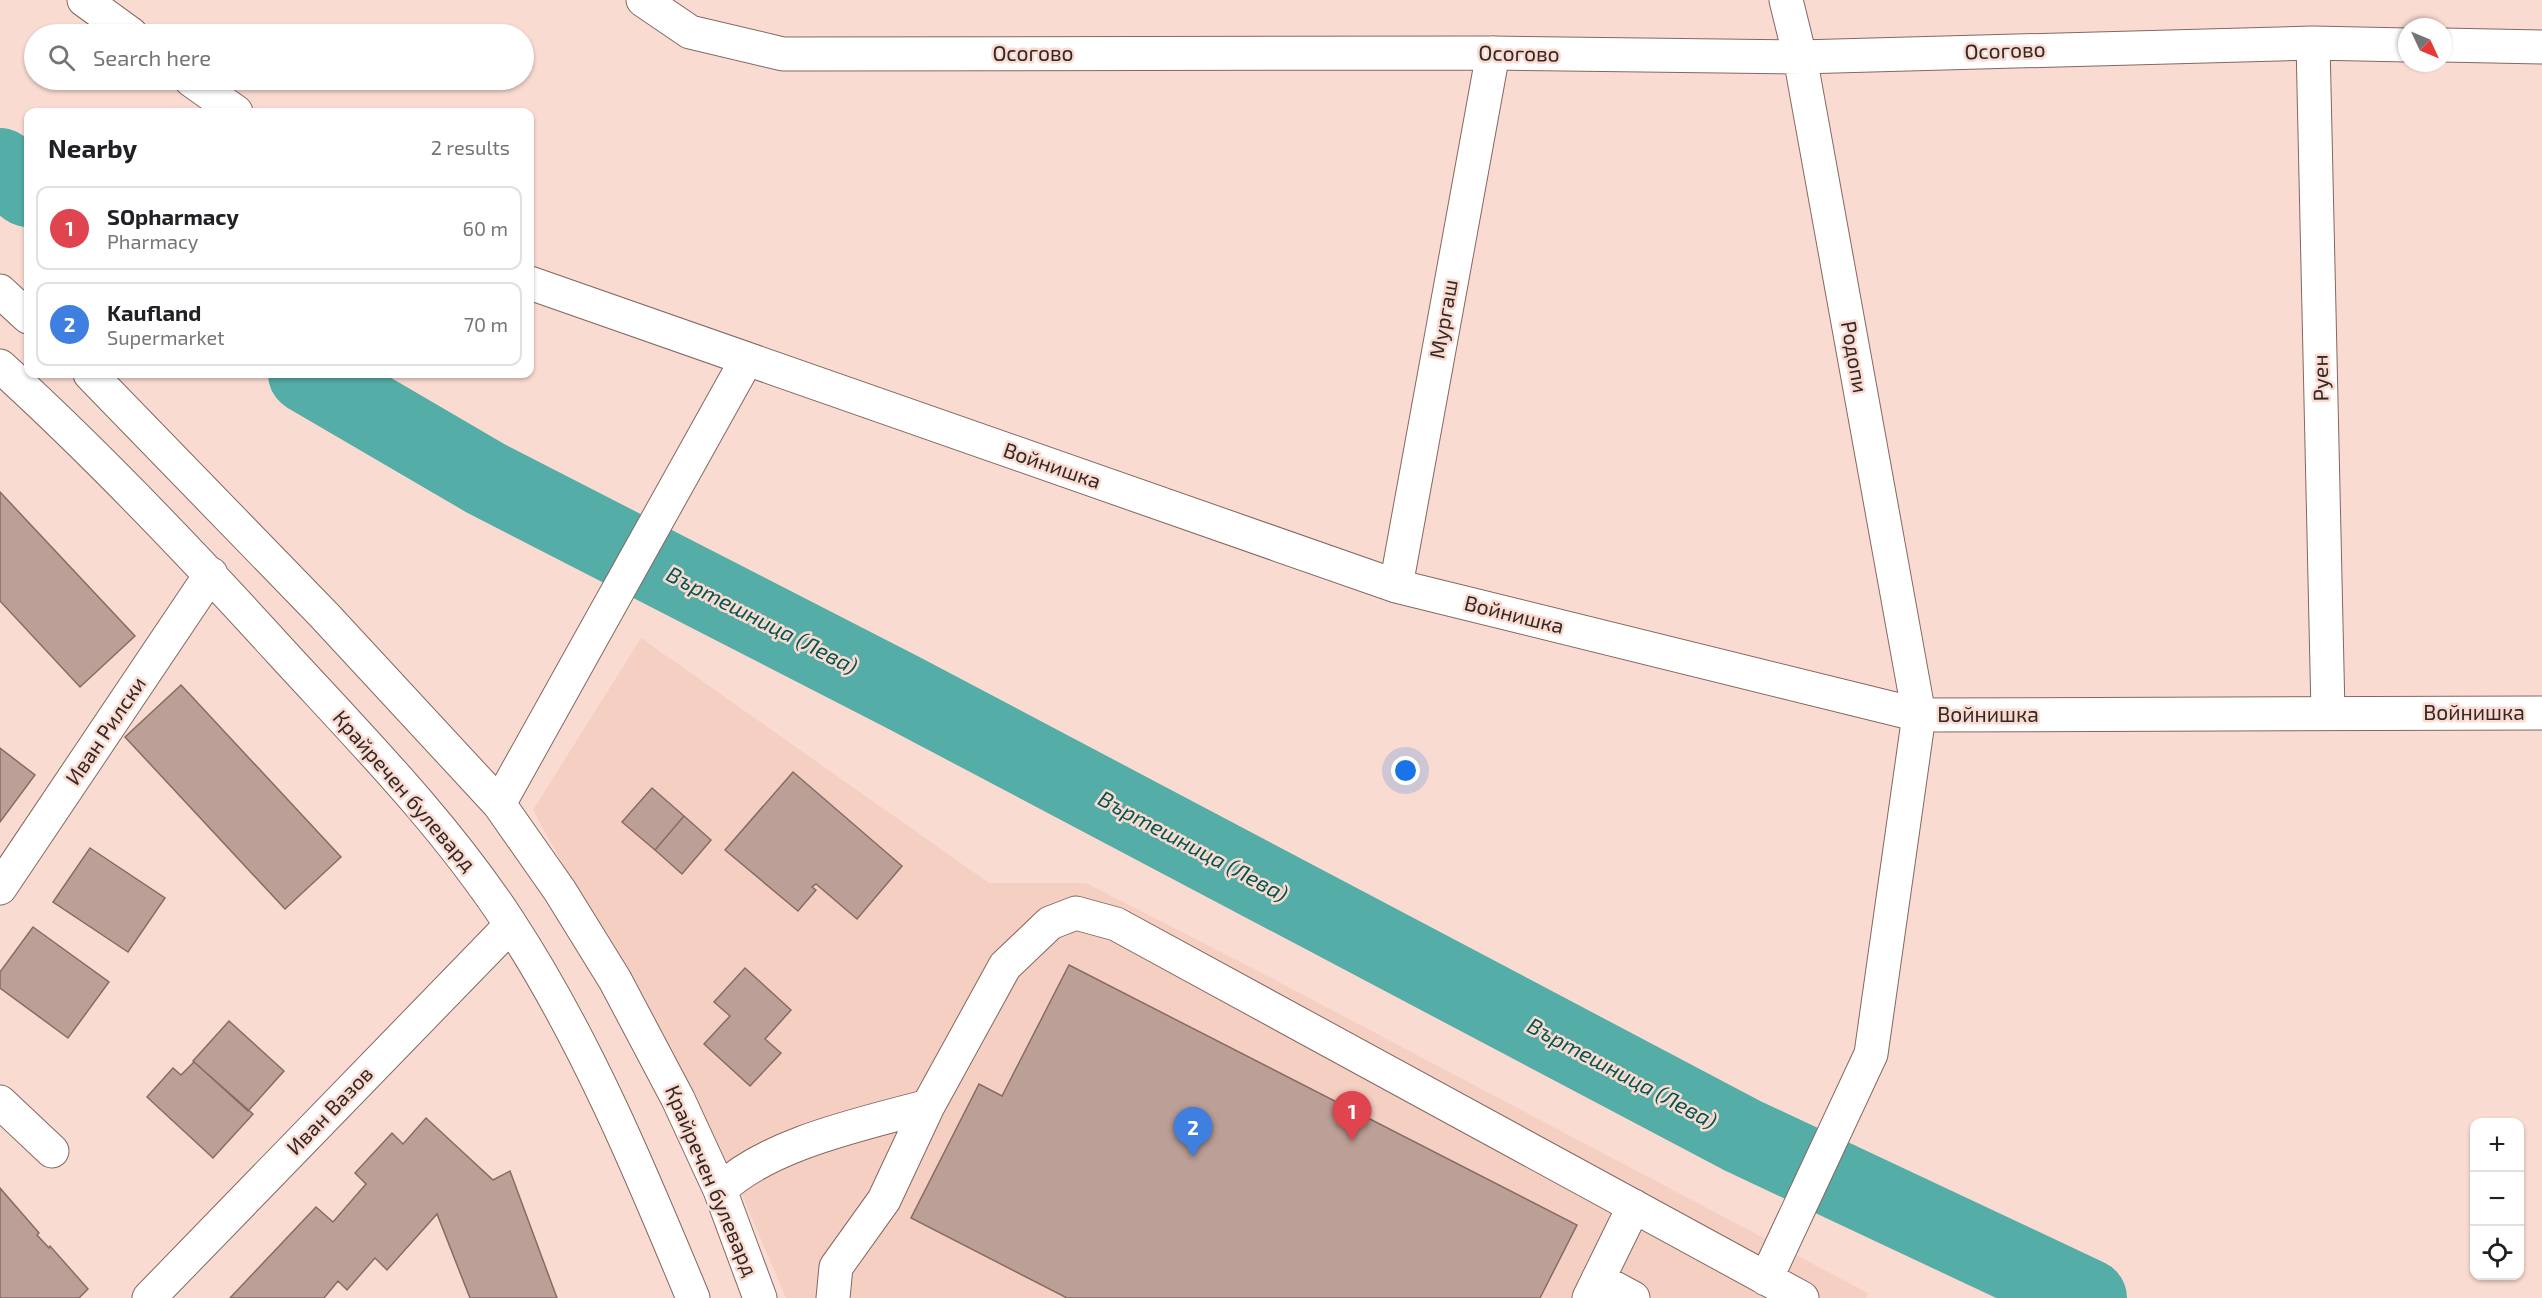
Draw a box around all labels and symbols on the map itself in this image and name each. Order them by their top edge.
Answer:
north arrow [2398,18,2452,72]
street label: Осогово [1964,36,2046,63]
street label: Осогово [1478,39,1560,66]
street label: Осогово [992,40,1074,65]
street label: Мургаш [1423,277,1463,361]
street label: Родопи [1837,319,1874,395]
street label: Руен [2307,354,2333,402]
street label: Войнишка [1000,436,1105,493]
water label: Въртешница (Лева) [663,560,862,679]
street label: Войнишка [1462,589,1567,638]
street label: Иван Рилски [59,671,150,789]
street label: Войнишка [2423,699,2525,724]
street label: Войнишка [1937,701,2039,726]
street label: Крайречен булевард [328,704,482,876]
your location [1391,756,1420,785]
water label: Въртешница (Лева) [1094,784,1293,906]
water label: Въртешница (Лева) [1523,1011,1722,1133]
street label: Иван Вазов [281,1061,377,1159]
street label: Крайречен булевард [660,1081,764,1280]
pin: 1 [1332,1092,1372,1141]
pin: 2 [1174,1108,1212,1157]

